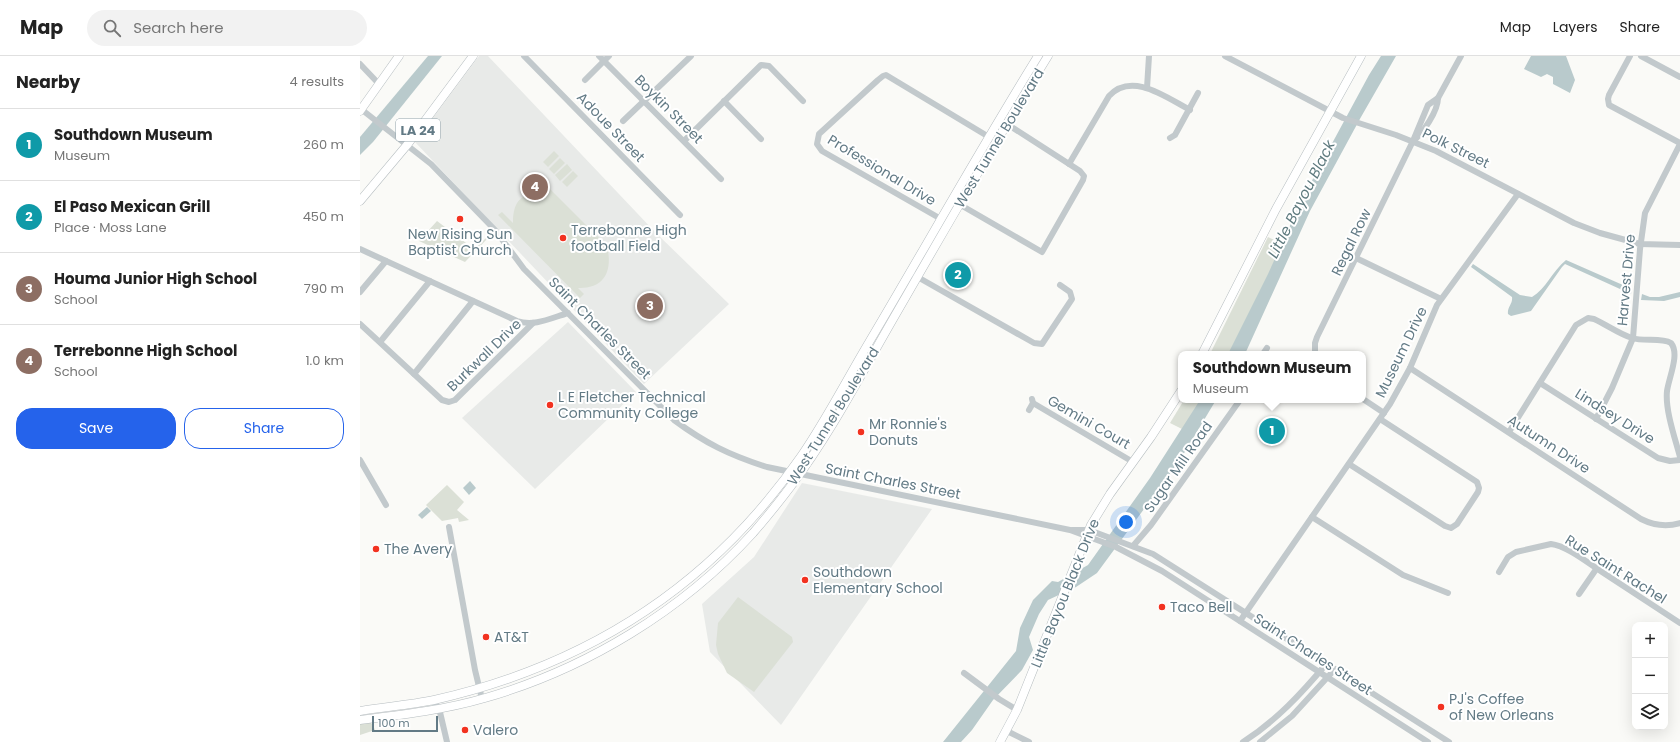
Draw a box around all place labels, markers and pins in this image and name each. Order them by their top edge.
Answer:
pin: 4 [522,172,548,202]
marker: New Rising Sun Baptist Church [455,214,465,224]
place label: Terrebonne High football Field [571,220,687,256]
place label: New Rising Sun Baptist Church [408,224,512,260]
marker: Terrebonne High football Field [558,233,568,243]
pin: 2 [945,260,971,290]
pin: 3 [637,291,663,321]
place label: L E Fletcher Technical Community College [558,387,706,423]
marker: L E Fletcher Technical Community College [545,400,555,410]
place label: Mr Ronnie's Donuts [869,414,947,450]
pin: 1 [1259,416,1285,446]
marker: Mr Ronnie's Donuts [856,427,866,437]
place label: The Avery [384,539,452,559]
marker: The Avery [371,544,381,554]
place label: Southdown Elementary School [813,562,943,598]
marker: Southdown Elementary School [800,575,810,585]
place label: Taco Bell [1170,597,1232,617]
marker: Taco Bell [1157,602,1167,612]
place label: AT&T [494,627,529,647]
marker: AT&T [481,632,491,642]
place label: PJ's Coffee of New Orleans [1449,689,1554,725]
marker: PJ's Coffee of New Orleans [1436,702,1446,712]
place label: Valero [473,720,518,740]
marker: Valero [460,725,470,735]

